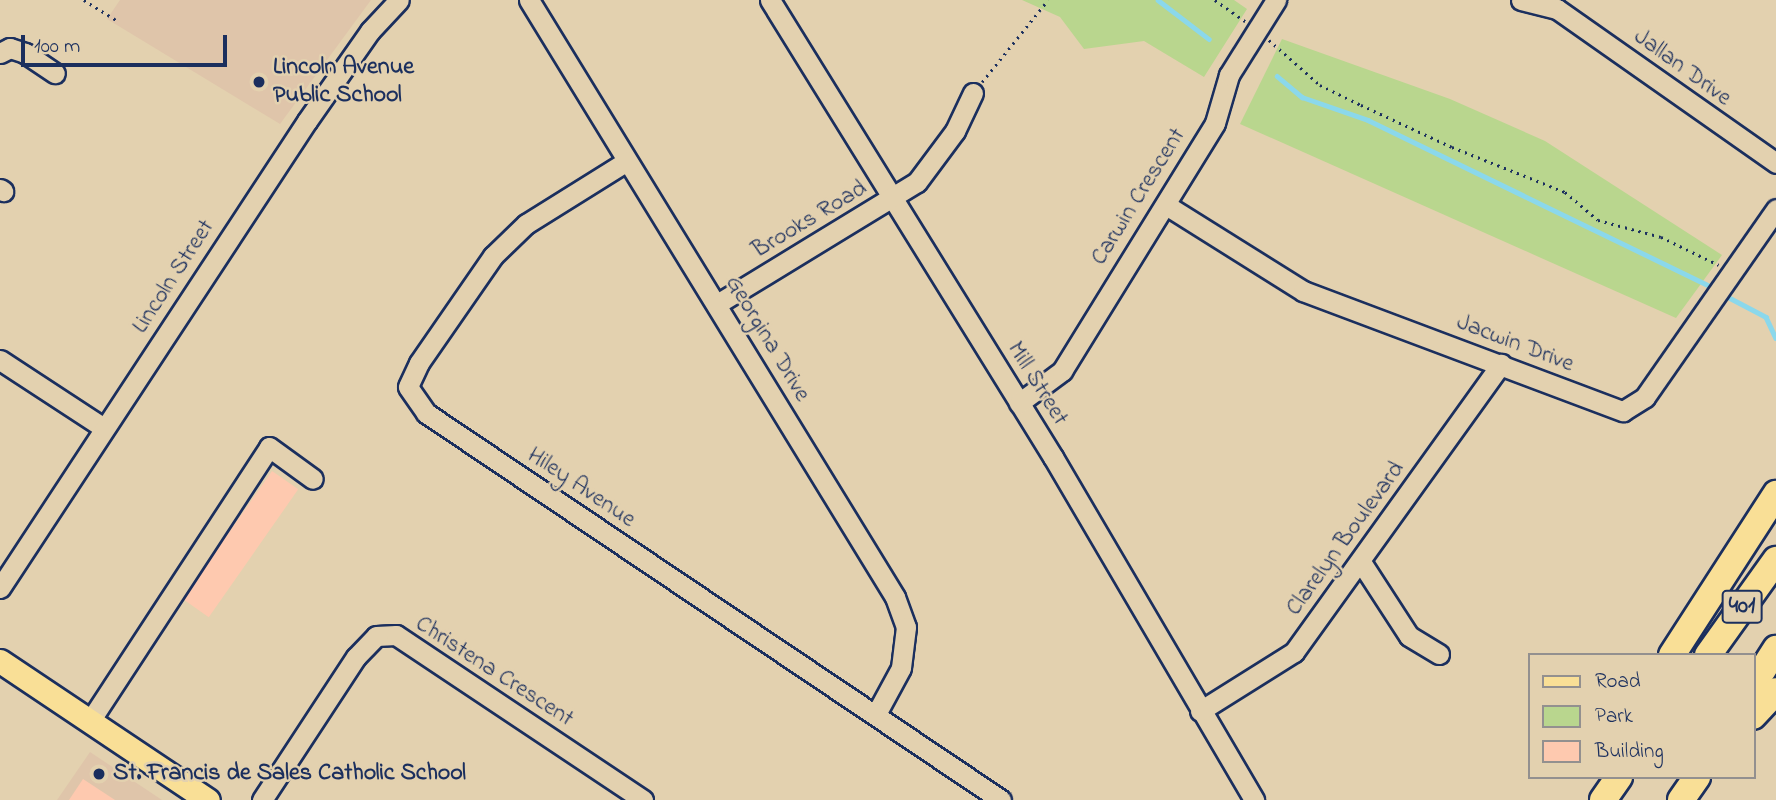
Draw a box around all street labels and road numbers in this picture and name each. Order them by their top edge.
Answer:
street label: Jallan Drive [1628,23,1736,113]
street label: Carwin Crescent [1085,123,1193,271]
street label: Brooks Road [747,174,873,266]
street label: Lincoln Street [127,215,221,339]
street label: Georgina Drive [718,271,816,407]
street label: Jacwin Drive [1452,308,1578,380]
street label: Mill Street [1000,337,1074,431]
street label: Hiley Avenue [521,441,641,535]
street label: Clarelyn Boulevard [1280,456,1412,622]
road number: 401 [1721,587,1763,626]
street label: Christena Crescent [409,610,579,734]

